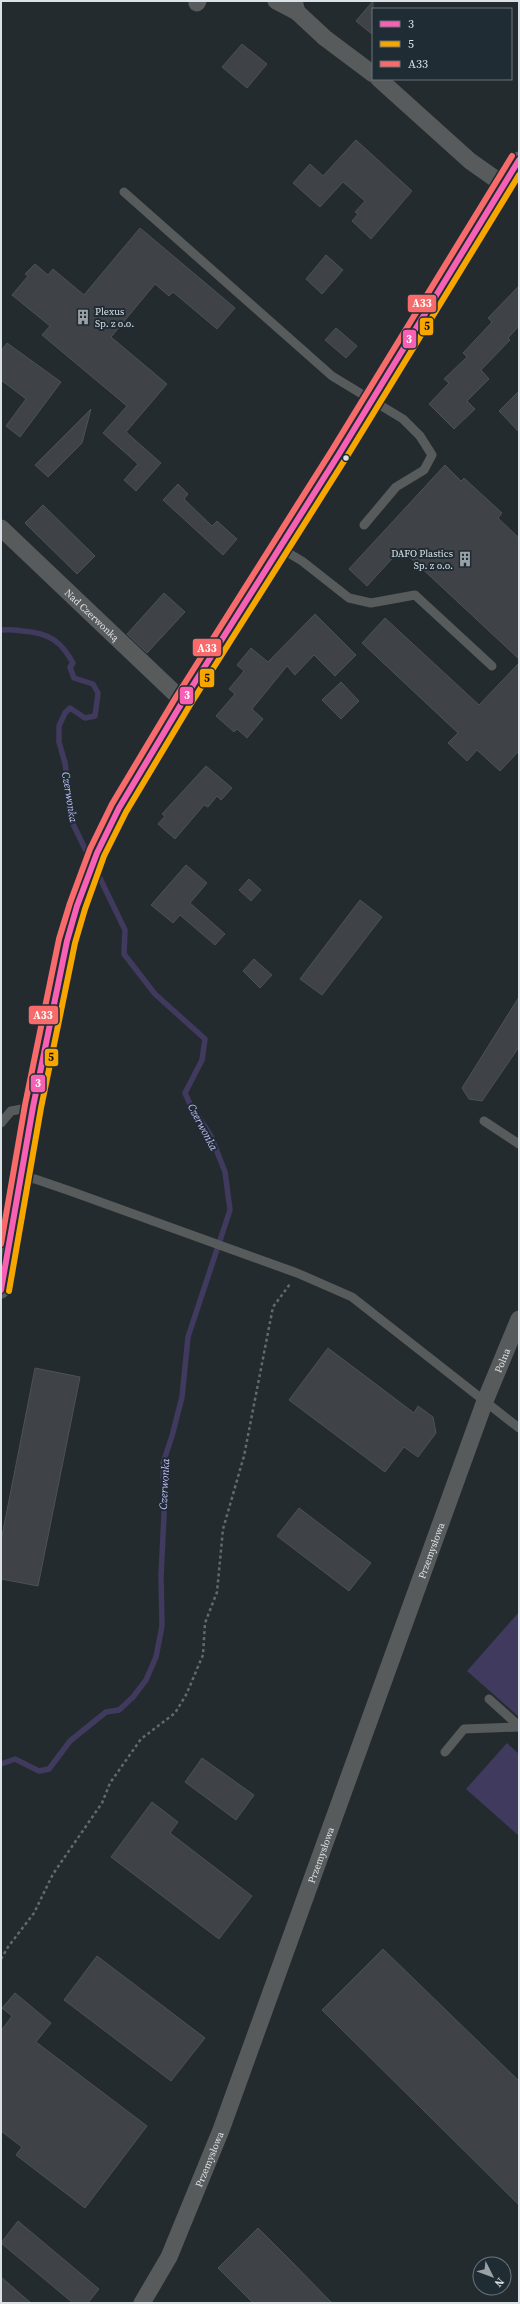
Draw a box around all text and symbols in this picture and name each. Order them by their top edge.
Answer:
legend [372,8,512,80]
text: 3 [408,16,414,32]
text: 5 [408,36,414,52]
text: A33 [408,56,428,72]
line badge: A33 [407,294,437,313]
text: A33 [412,296,432,311]
place label: Plexus Sp. z o.o. [95,305,134,330]
building icon: Plexus Sp. z o.o. [74,308,92,326]
line badge: 5 [419,317,434,336]
text: 5 [424,319,430,334]
line badge: 3 [402,329,417,349]
text: 3 [406,332,412,347]
unlabelled marker [341,453,351,463]
place label: DAFO Plastics Sp. z o.o. [391,547,453,572]
building icon: DAFO Plastics Sp. z o.o. [456,550,474,568]
street label: Nad Czerwonką [62,586,123,645]
line badge: A33 [192,638,222,657]
text: A33 [197,641,217,656]
line badge: 5 [199,668,215,688]
text: 5 [204,671,210,686]
line badge: 3 [179,686,194,705]
text: 3 [184,688,190,703]
water label: Czerwonka [58,771,81,824]
line badge: A33 [28,1005,59,1025]
text: A33 [33,1008,53,1023]
line badge: 5 [44,1048,59,1067]
text: 5 [48,1050,54,1065]
line badge: 3 [30,1074,46,1093]
text: 3 [35,1076,41,1091]
water label: Czerwonka [184,1101,221,1153]
street label: Polna [492,1345,514,1375]
water label: Czerwonka [156,1458,173,1510]
street label: Przemysłowa [415,1520,448,1580]
street label: Przemysłowa [305,1825,337,1885]
street label: Przemysłowa [192,2129,227,2189]
north arrow [472,2256,512,2296]
text: N [491,2274,507,2290]

